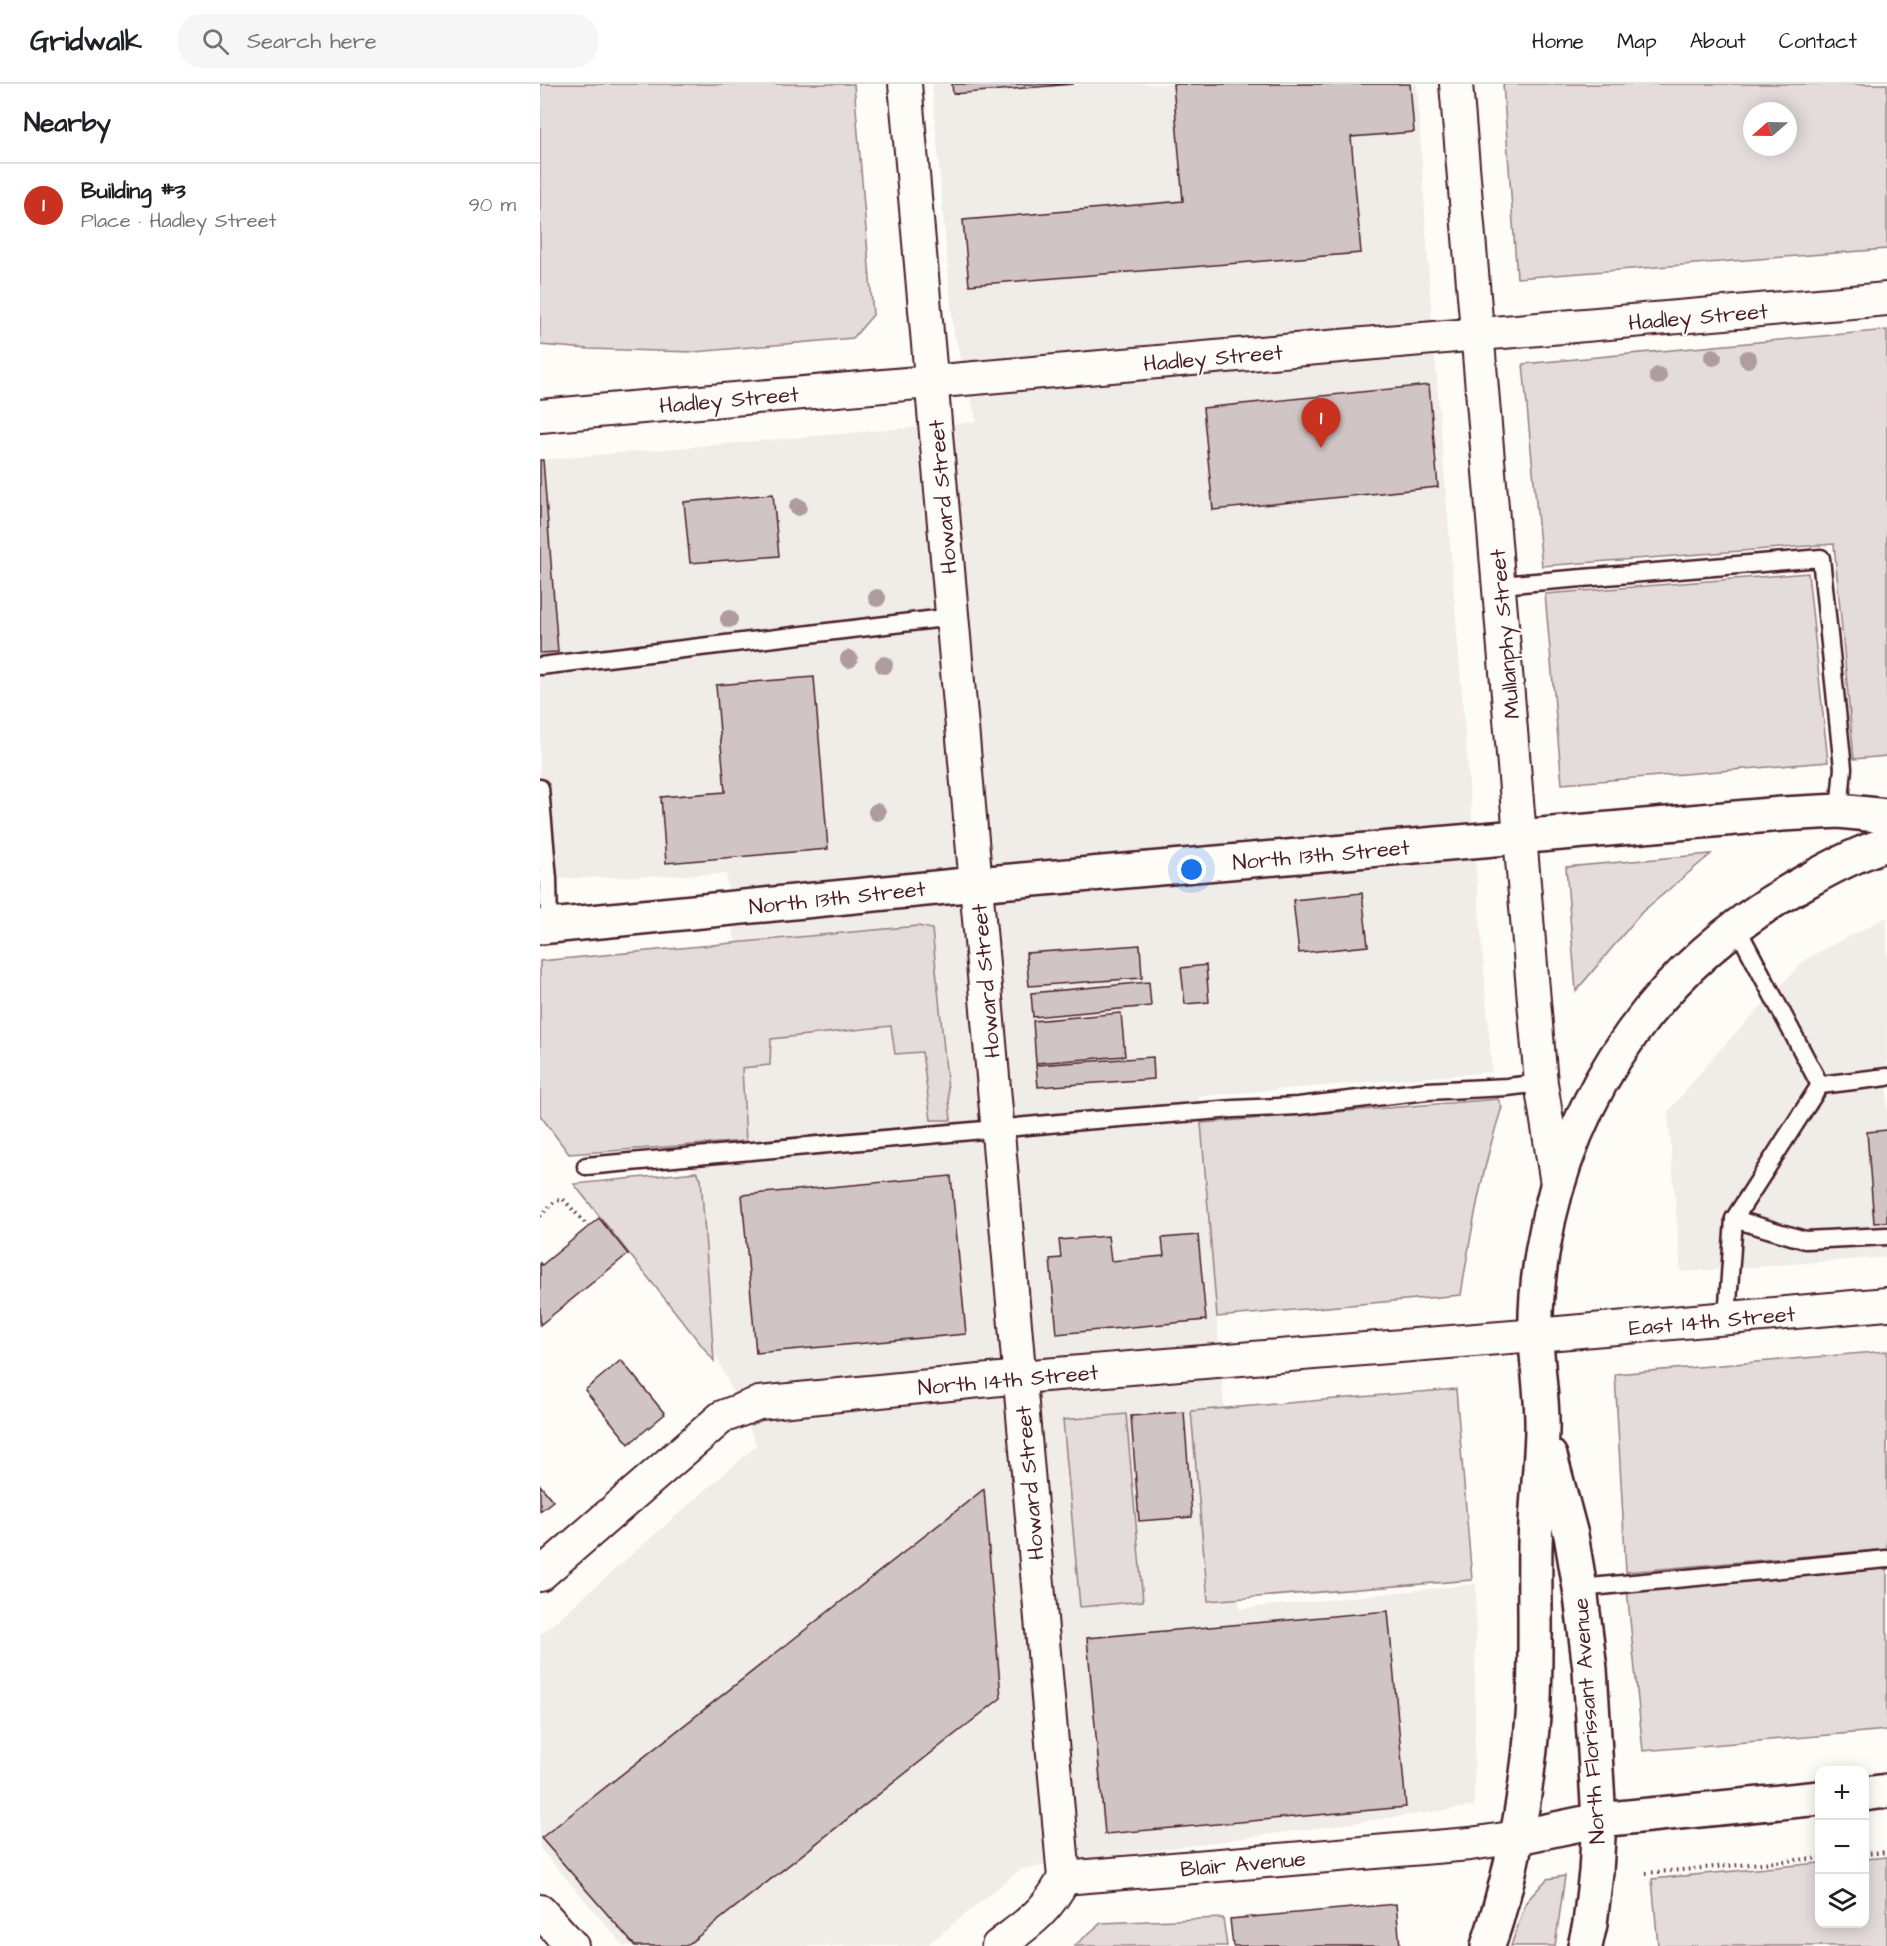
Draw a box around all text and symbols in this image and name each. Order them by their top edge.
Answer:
search box [178,14,598,68]
text: Gridwalk [30,22,142,61]
icon: search [199,25,232,58]
text: Search here [247,26,377,57]
text: Home [1532,27,1584,56]
text: Map [1617,27,1657,56]
text: About [1690,27,1746,56]
text: Contact [1779,27,1857,56]
north arrow [1743,102,1797,156]
text: Nearby [24,105,111,141]
text: Building #3 [81,176,186,207]
text: 1 [42,191,45,219]
text: 90 m [468,191,516,219]
text: Place · Hadley Street [81,207,277,235]
street label: Hadley Street [1627,296,1769,340]
street label: Hadley Street [1142,337,1284,381]
street label: Hadley Street [658,379,800,423]
pin: 1 [1302,398,1340,448]
street label: Howard Street [921,418,966,575]
street label: Mullanphy Street [1483,547,1529,720]
street label: North 13th Street [1231,832,1411,879]
your location [1177,855,1206,884]
street label: North 13th Street [747,874,927,923]
street label: Howard Street [964,902,1009,1059]
street label: East 14th Street [1627,1299,1797,1344]
street label: North 14th Street [917,1357,1100,1404]
street label: Howard Street [1008,1404,1053,1561]
street label: North Florissant Avenue [1565,1597,1614,1845]
map controls [1815,1766,1869,1928]
button: + [1815,1766,1869,1820]
button: − [1815,1820,1869,1874]
street label: Blair Avenue [1179,1844,1307,1885]
button: layers [1815,1874,1869,1928]

